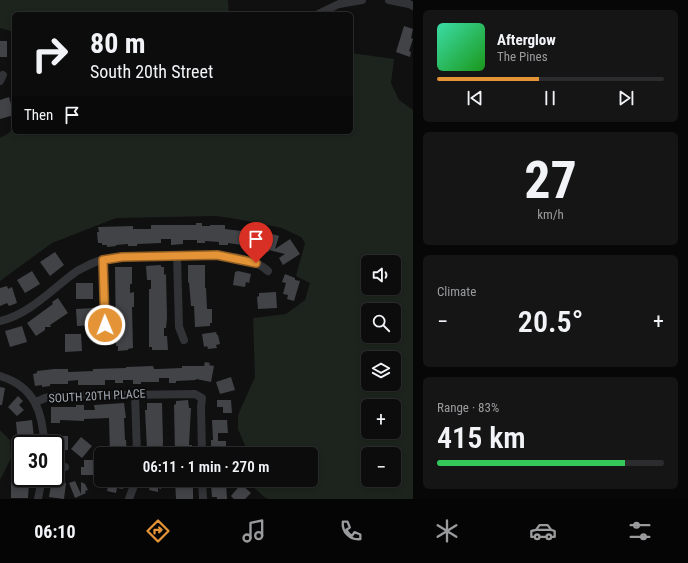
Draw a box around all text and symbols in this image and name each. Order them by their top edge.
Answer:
text: 80 m [90,27,146,60]
icon: right [24,28,76,80]
text: Afterglow [497,31,556,49]
text: The Pines [497,49,548,64]
text: South 20th Street [90,61,213,82]
icon: previous [464,87,486,109]
icon: pause [539,87,561,109]
icon: next [615,87,637,109]
icon: arrive [61,104,83,126]
text: Then [24,106,53,124]
text: 27 [524,150,577,211]
text: km/h [537,207,564,222]
pin [239,222,273,263]
icon: arrive [245,228,267,250]
map controls [361,255,401,487]
button: sound [361,255,401,295]
text: Climate [437,284,476,299]
button: search [361,303,401,343]
position arrow [84,304,126,346]
text: 20.5° [518,304,583,339]
text: − [437,309,448,334]
text: + [653,309,664,334]
button: layers [361,351,401,391]
street label: SOUTH 20TH PLACE [48,386,146,406]
button: + [361,399,401,439]
text: Range · 83% [437,400,499,415]
text: 415 km [437,420,526,455]
speed limit sign: 30 [12,435,64,487]
button: − [361,447,401,487]
text: 06:11 · 1 min · 270 m [143,458,269,476]
icon: directions [144,517,172,545]
icon: music [240,517,268,545]
icon: phone [337,517,365,545]
icon: climate [433,517,461,545]
icon: car [529,517,557,545]
icon: filters [626,517,654,545]
text: 06:10 [34,521,76,542]

